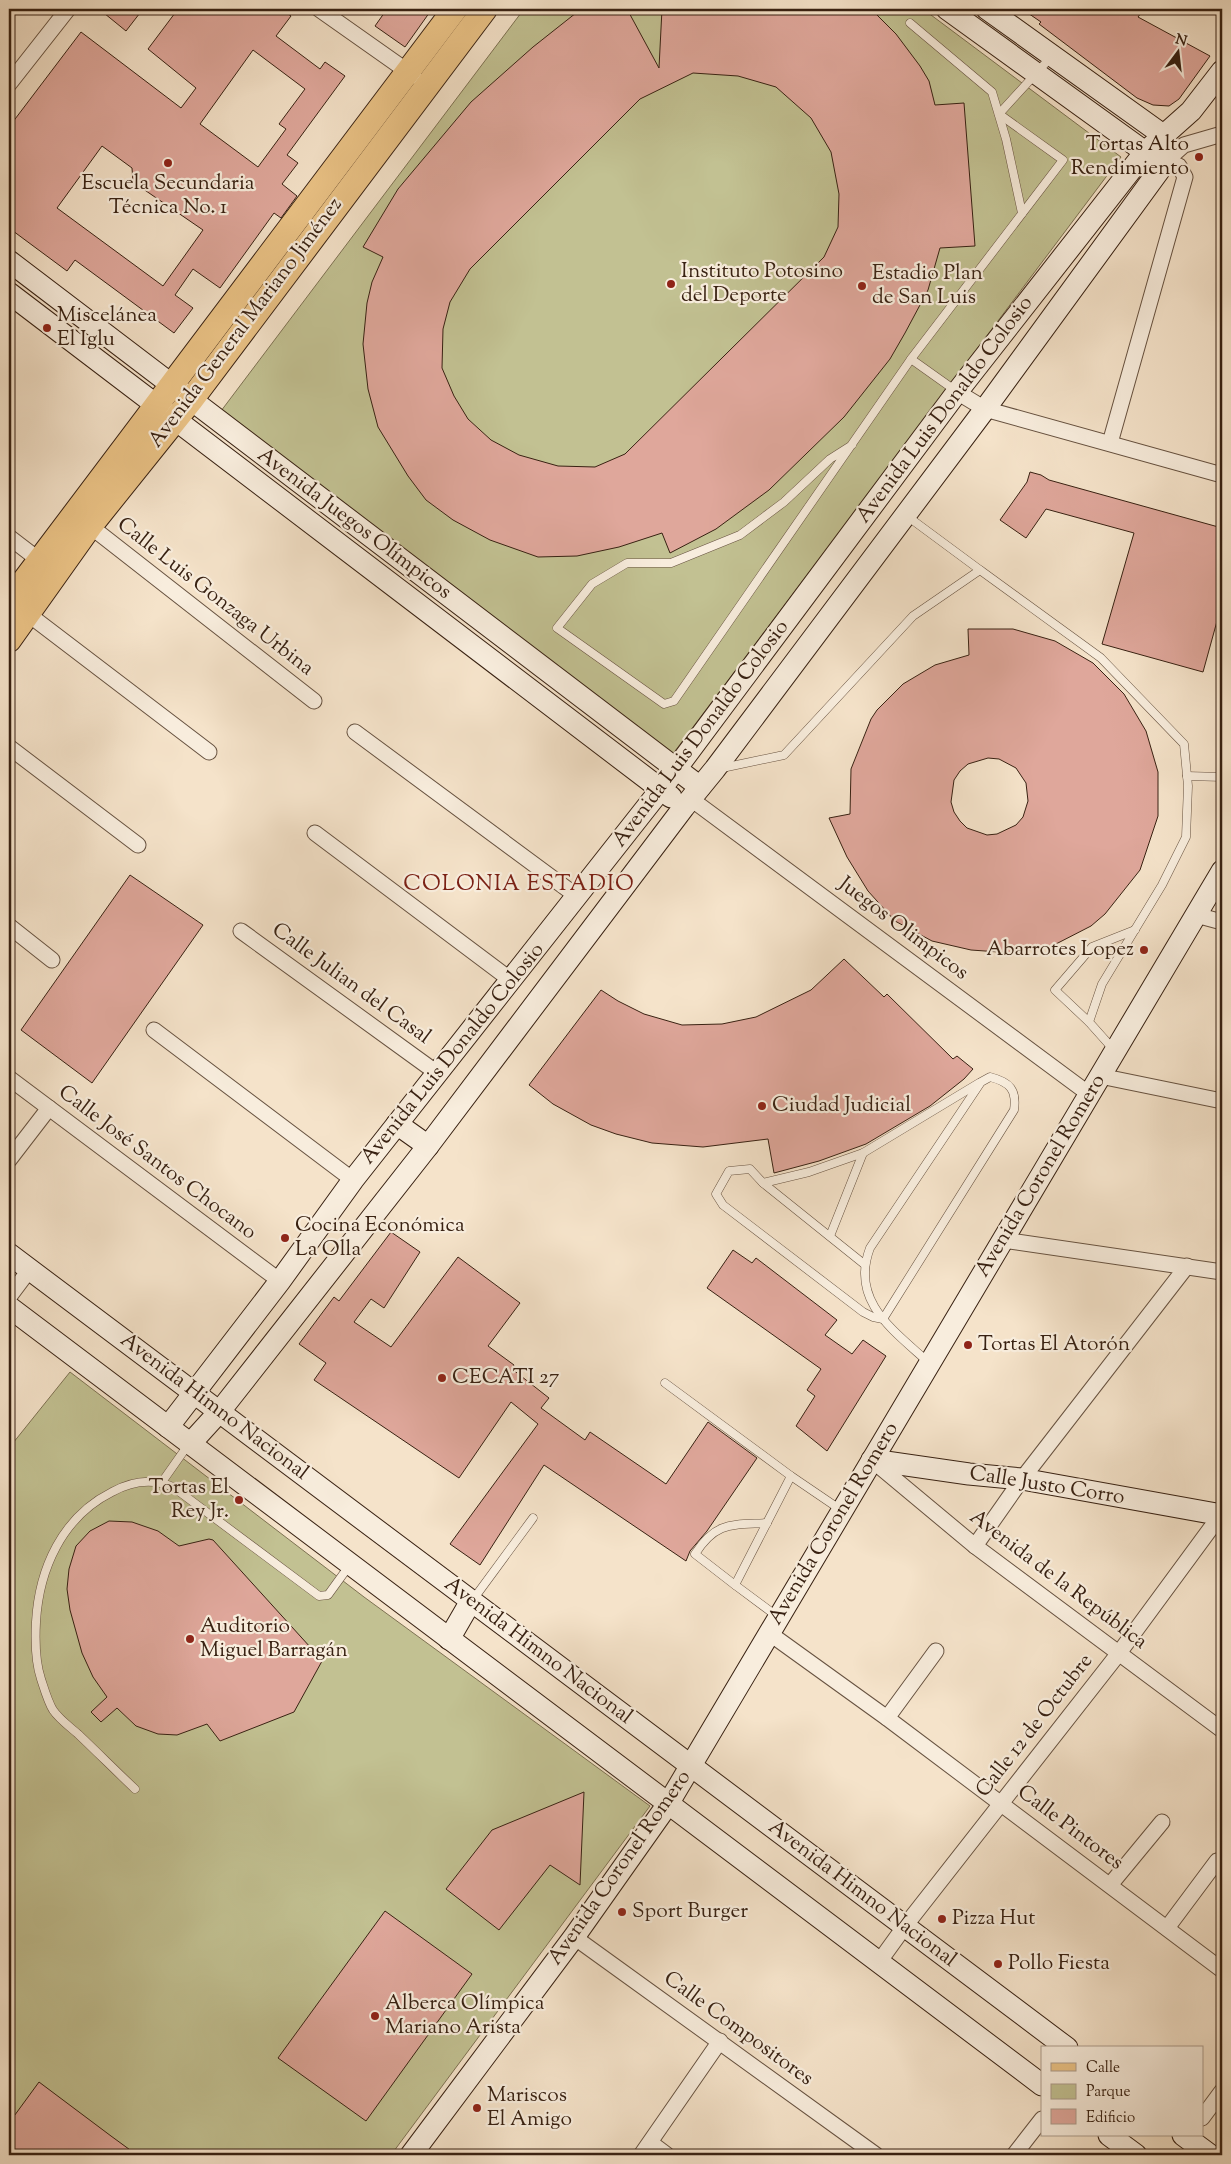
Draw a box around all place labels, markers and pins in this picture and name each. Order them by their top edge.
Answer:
place label: Tortas Alto Rendimiento [1071,130,1189,184]
marker: Tortas Alto Rendimiento [1193,151,1205,163]
marker: Escuela Secundaria Técnica No. 1 [162,157,174,169]
place label: Escuela Secundaria Técnica No. 1 [81,169,255,223]
place label: Instituto Potosino del Deporte [681,257,843,311]
place label: Estadio Plan de San Luis [872,259,983,313]
marker: Instituto Potosino del Deporte [665,278,677,290]
marker: Estadio Plan de San Luis [856,280,868,292]
place label: Miscelánea El Iglu [57,301,157,355]
marker: Miscelánea El Iglu [41,322,53,334]
place label: Abarrotes Lopez [986,935,1134,965]
marker: Abarrotes Lopez [1138,944,1150,956]
place label: Ciudad Judicial [772,1091,911,1121]
marker: Ciudad Judicial [756,1100,768,1112]
place label: Cocina Económica La Olla [295,1211,465,1265]
marker: Cocina Económica La Olla [279,1232,291,1244]
place label: Tortas El Atorón [978,1330,1130,1360]
marker: Tortas El Atorón [962,1339,974,1351]
place label: CECATI 27 [452,1363,560,1393]
marker: CECATI 27 [436,1372,448,1384]
place label: Tortas El Rey Jr. [149,1473,229,1527]
marker: Tortas El Rey Jr. [233,1494,245,1506]
place label: Auditorio Miguel Barragán [200,1612,348,1666]
marker: Auditorio Miguel Barragán [184,1633,196,1645]
place label: Sport Burger [632,1897,748,1927]
place label: Pizza Hut [952,1904,1035,1934]
marker: Sport Burger [616,1906,628,1918]
marker: Pizza Hut [936,1913,948,1925]
place label: Pollo Fiesta [1008,1949,1110,1979]
marker: Pollo Fiesta [992,1958,1004,1970]
place label: Alberca Olímpica Mariano Arista [385,1989,545,2043]
marker: Alberca Olímpica Mariano Arista [369,2010,381,2022]
place label: Mariscos El Amigo [487,2081,572,2135]
marker: Mariscos El Amigo [471,2102,483,2114]

